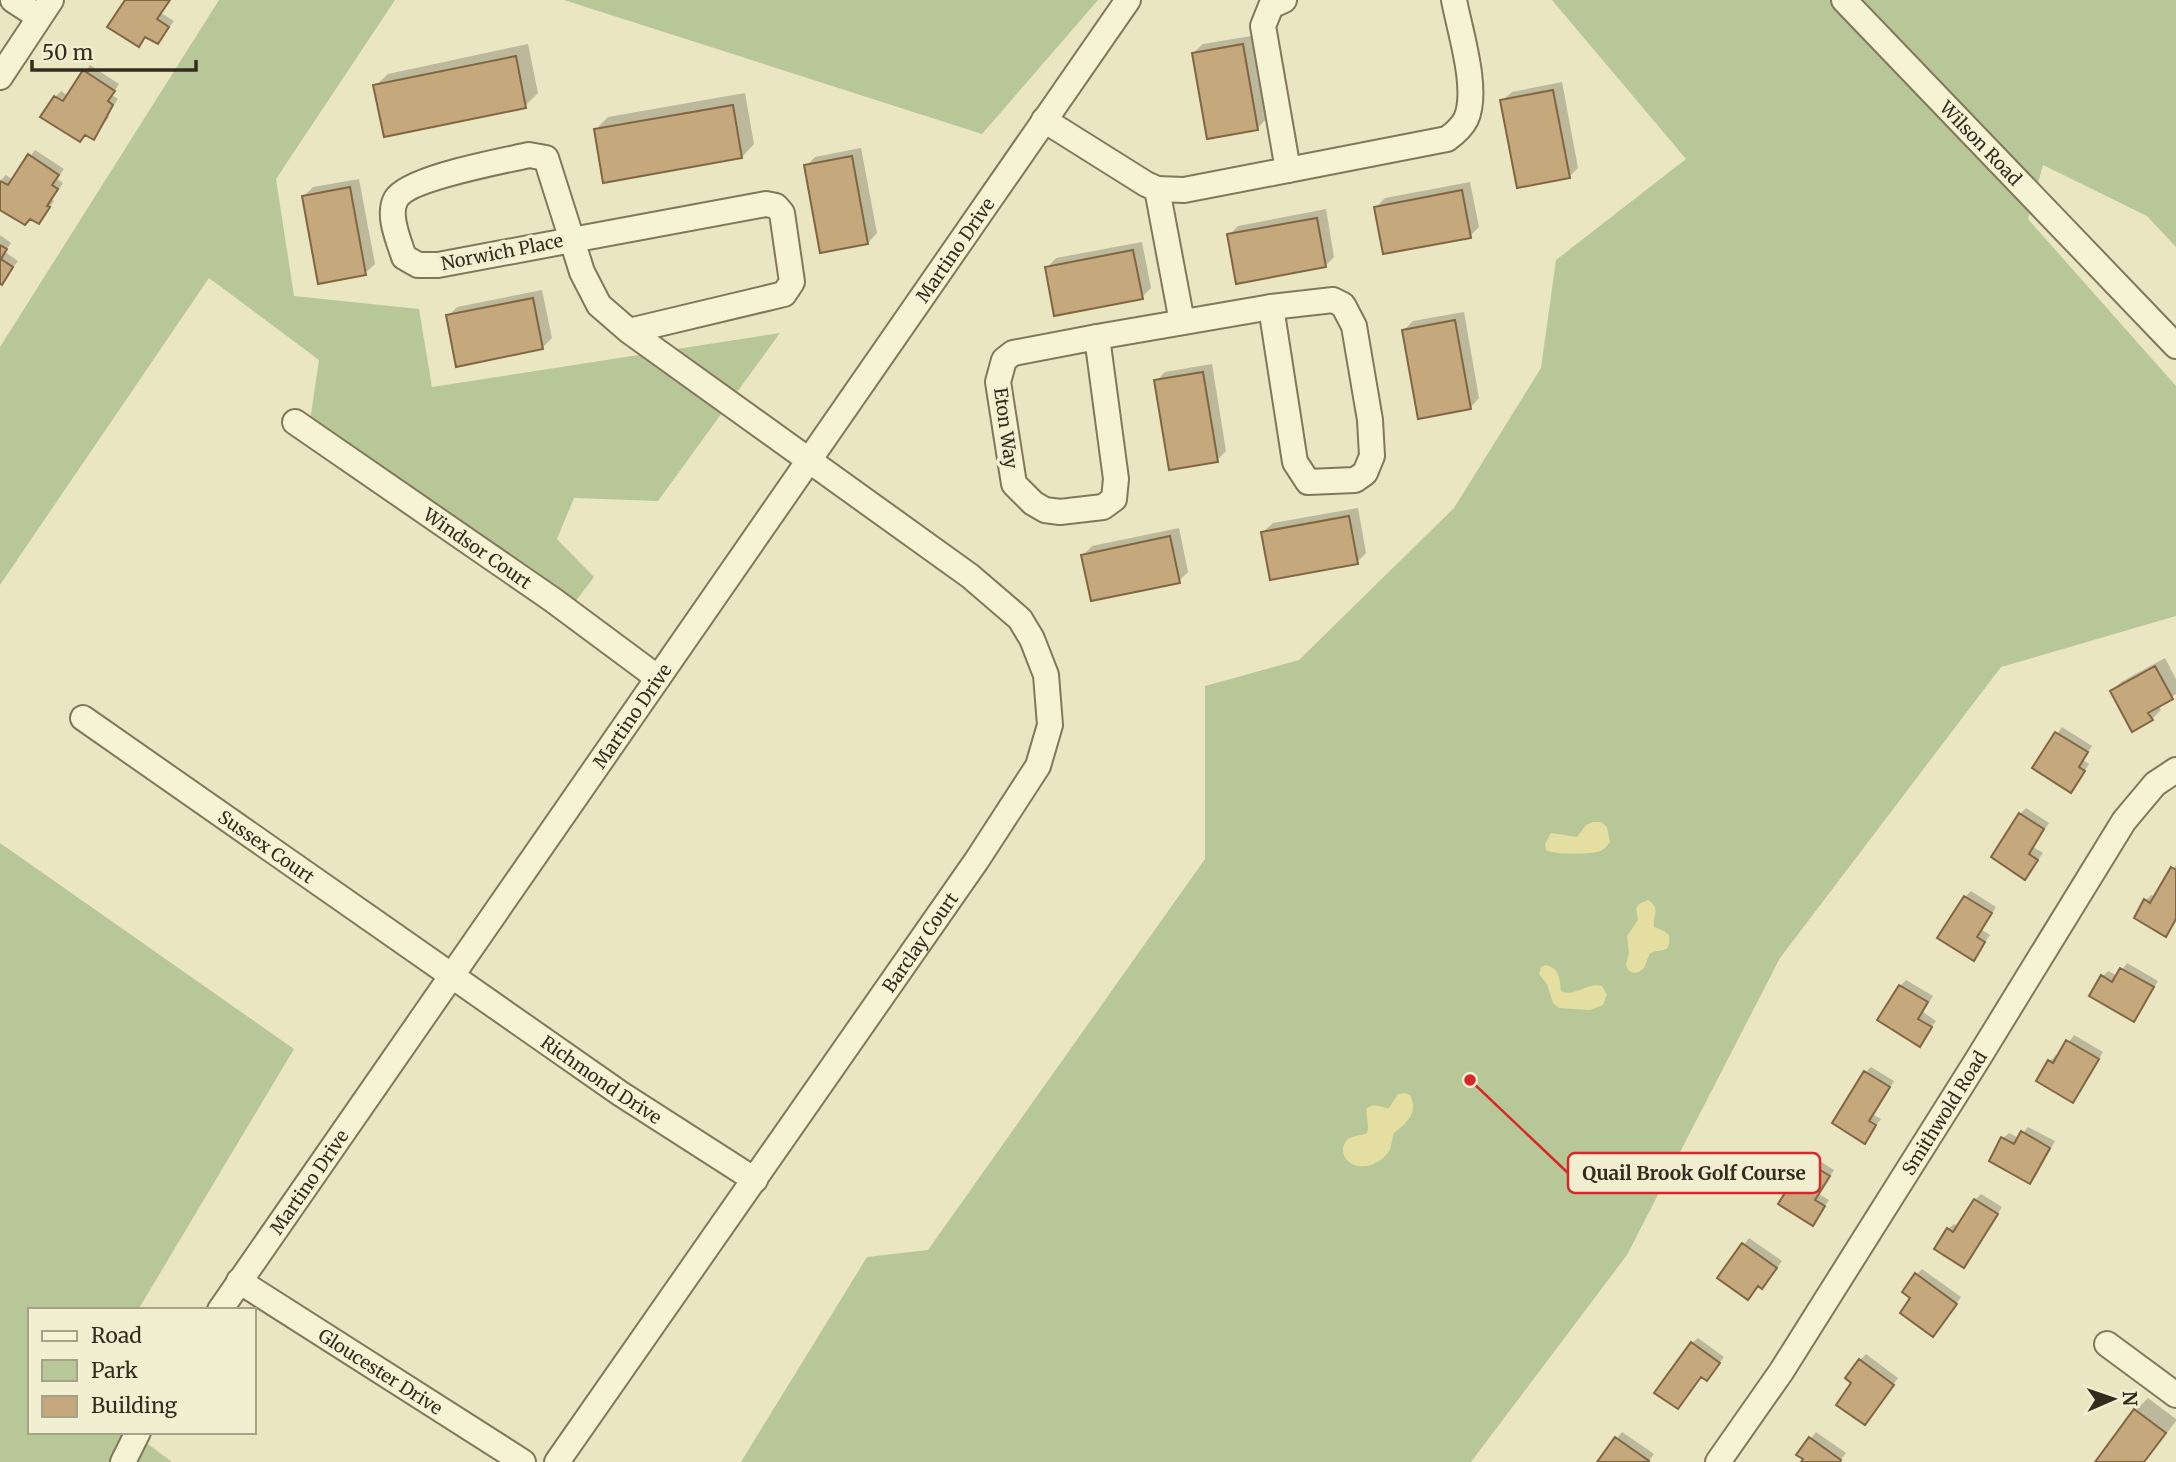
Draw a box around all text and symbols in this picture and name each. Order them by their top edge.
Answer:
scale bar [32,28,196,72]
text: 50 m [42,39,93,66]
street label: Wilson Road [1935,95,2027,190]
street label: Martino Drive [911,193,999,307]
street label: Norwich Place [439,229,565,275]
street label: Eton Way [989,386,1023,471]
street label: Windsor Court [418,502,536,593]
street label: Martino Drive [588,659,676,773]
street label: Sussex Court [214,805,319,888]
street label: Barclay Court [877,888,963,997]
street label: Richmond Drive [537,1030,666,1129]
street label: Smithwold Road [1896,1046,1992,1179]
street label: Martino Drive [265,1125,353,1239]
callout: Quail Brook Golf Course [1568,1153,1820,1193]
text: Quail Brook Golf Course [1582,1161,1806,1185]
legend [28,1308,256,1434]
text: Road [91,1322,142,1349]
street label: Gloucester Drive [314,1323,447,1419]
text: Park [91,1357,138,1384]
north arrow [2078,1364,2148,1434]
text: N [2118,1390,2142,1406]
text: Building [91,1392,178,1419]

